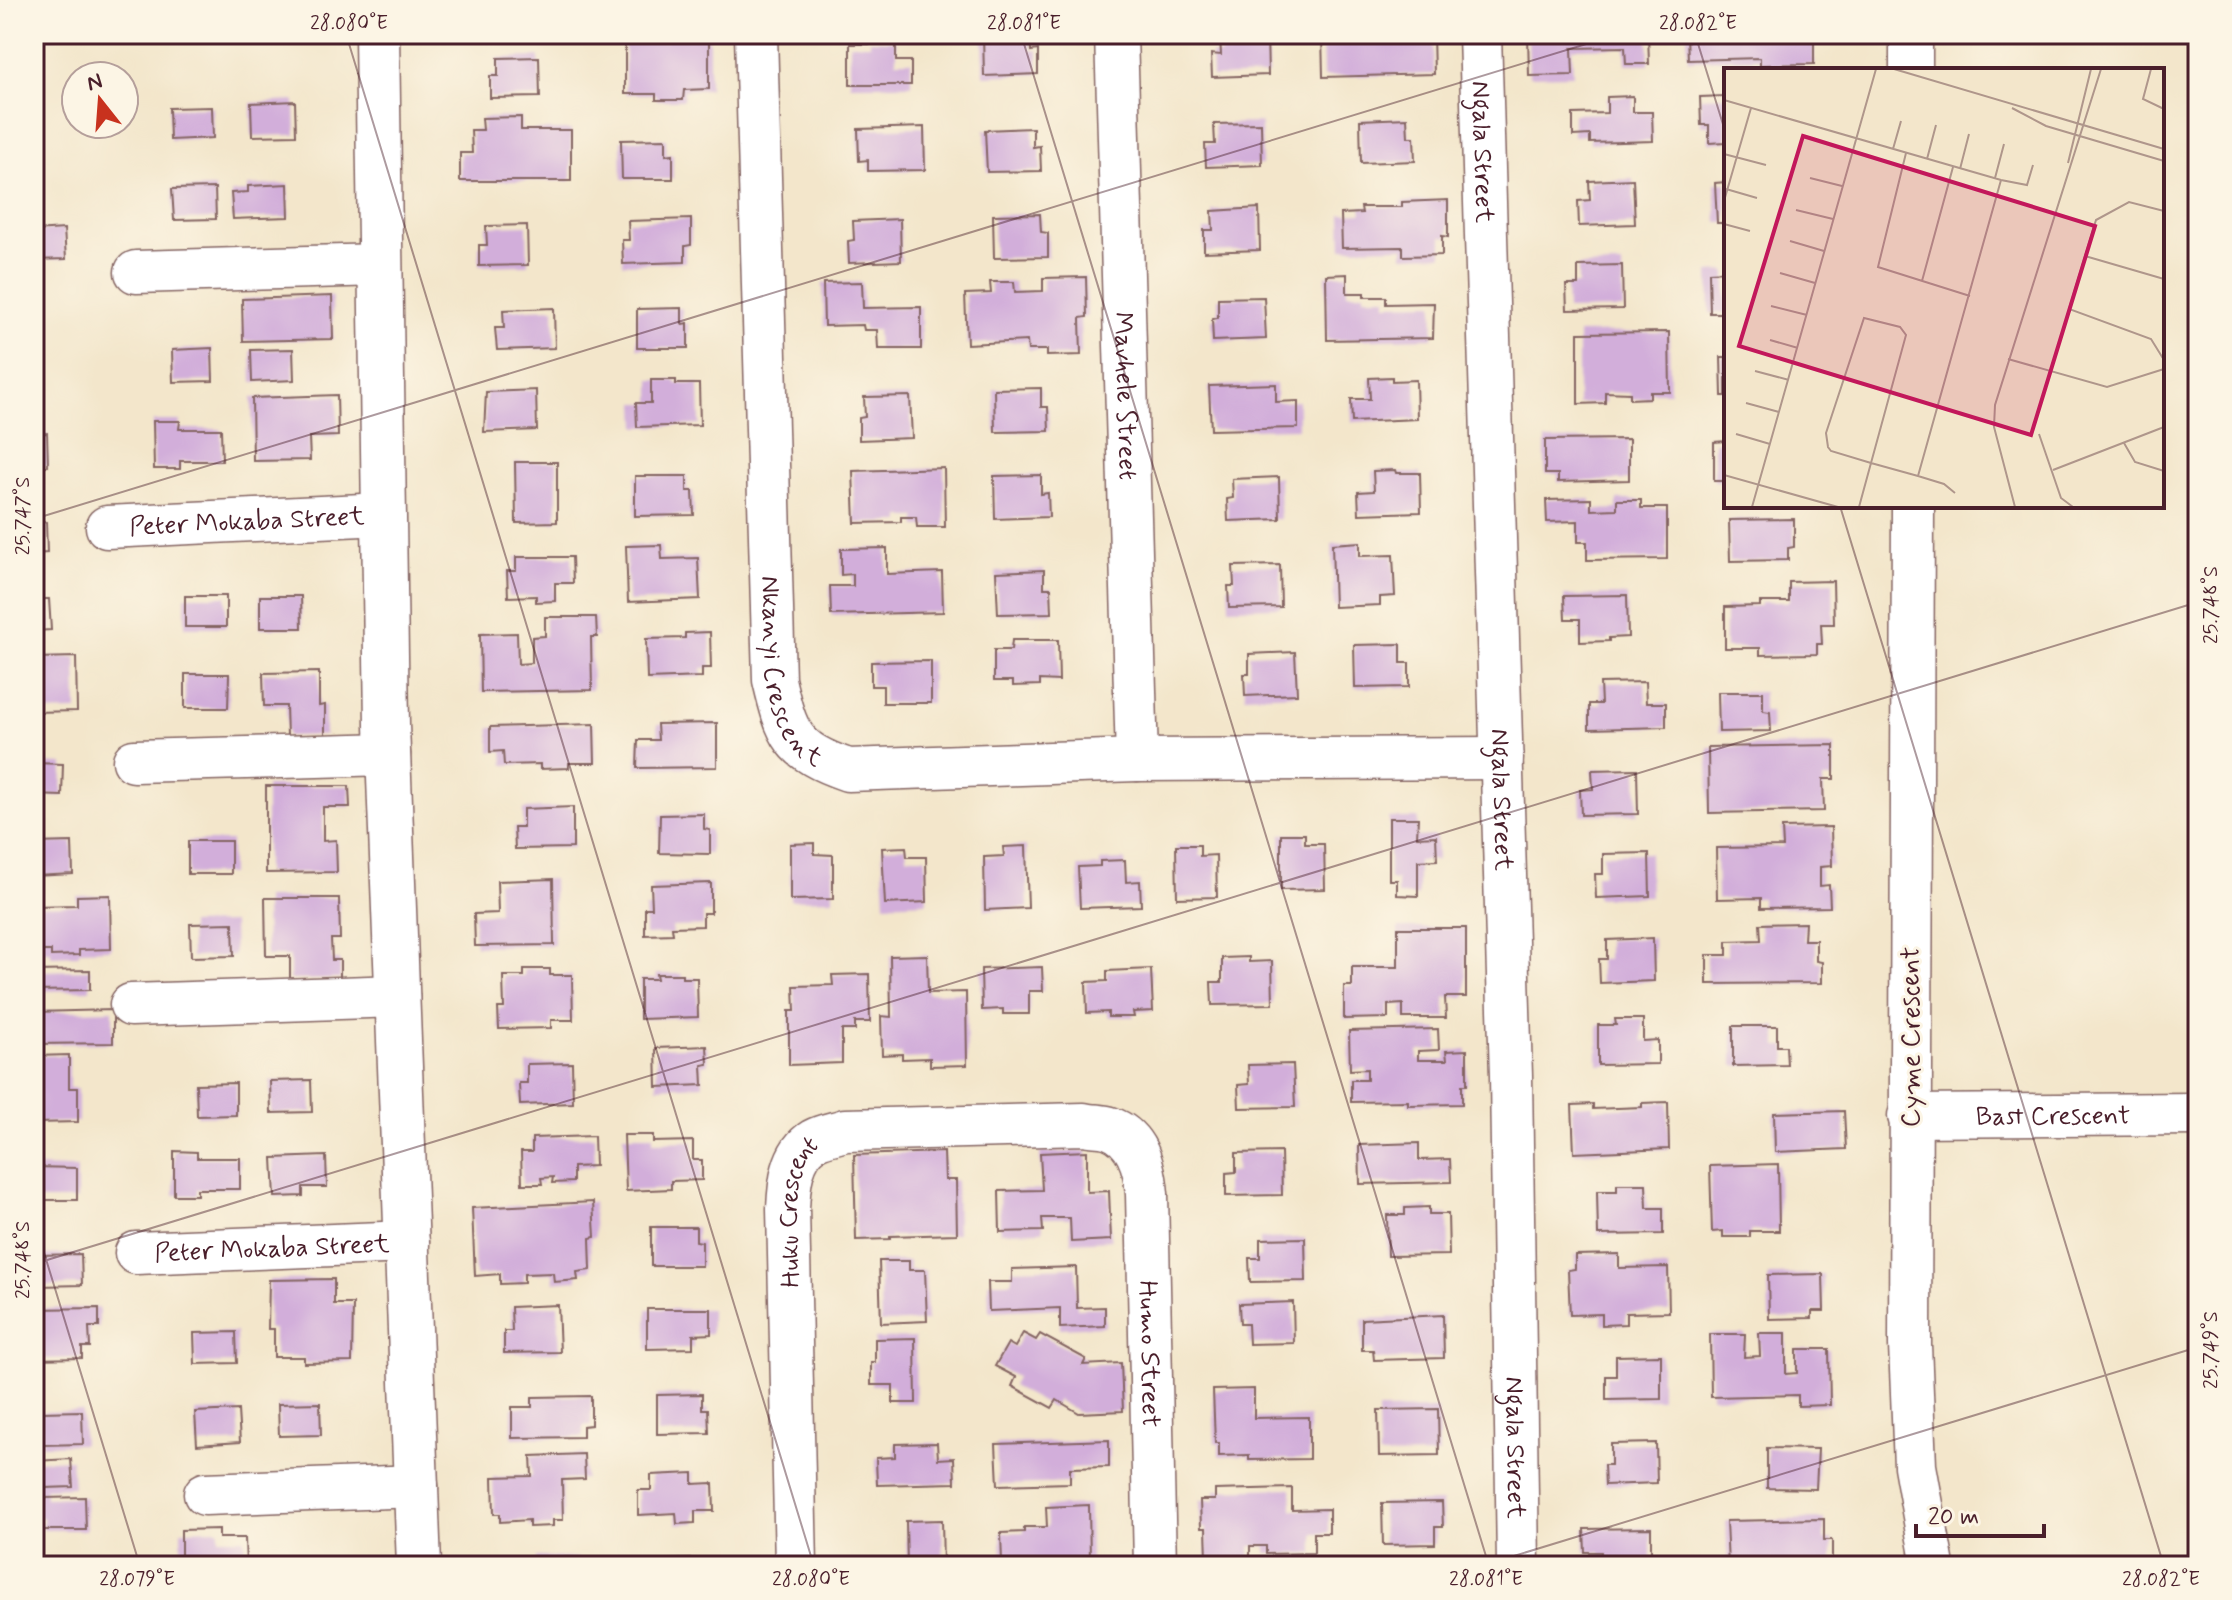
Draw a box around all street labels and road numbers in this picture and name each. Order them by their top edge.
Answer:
street label: Ngala Street [1460,80,1501,224]
street label: Mavhele Street [1105,311,1144,480]
street label: Peter Mokaba Street [129,500,365,545]
street label: Nkanyi Crescent [752,575,828,776]
street label: Ngala Street [1479,728,1520,871]
street label: Cyme Crescent [1895,947,1929,1127]
street label: Bast Crescent [1976,1099,2130,1135]
street label: Huku Crescent [773,1128,825,1288]
street label: Peter Mokaba Street [154,1228,390,1271]
street label: Humo Street [1130,1280,1167,1428]
street label: Ngala Street [1494,1376,1532,1519]

